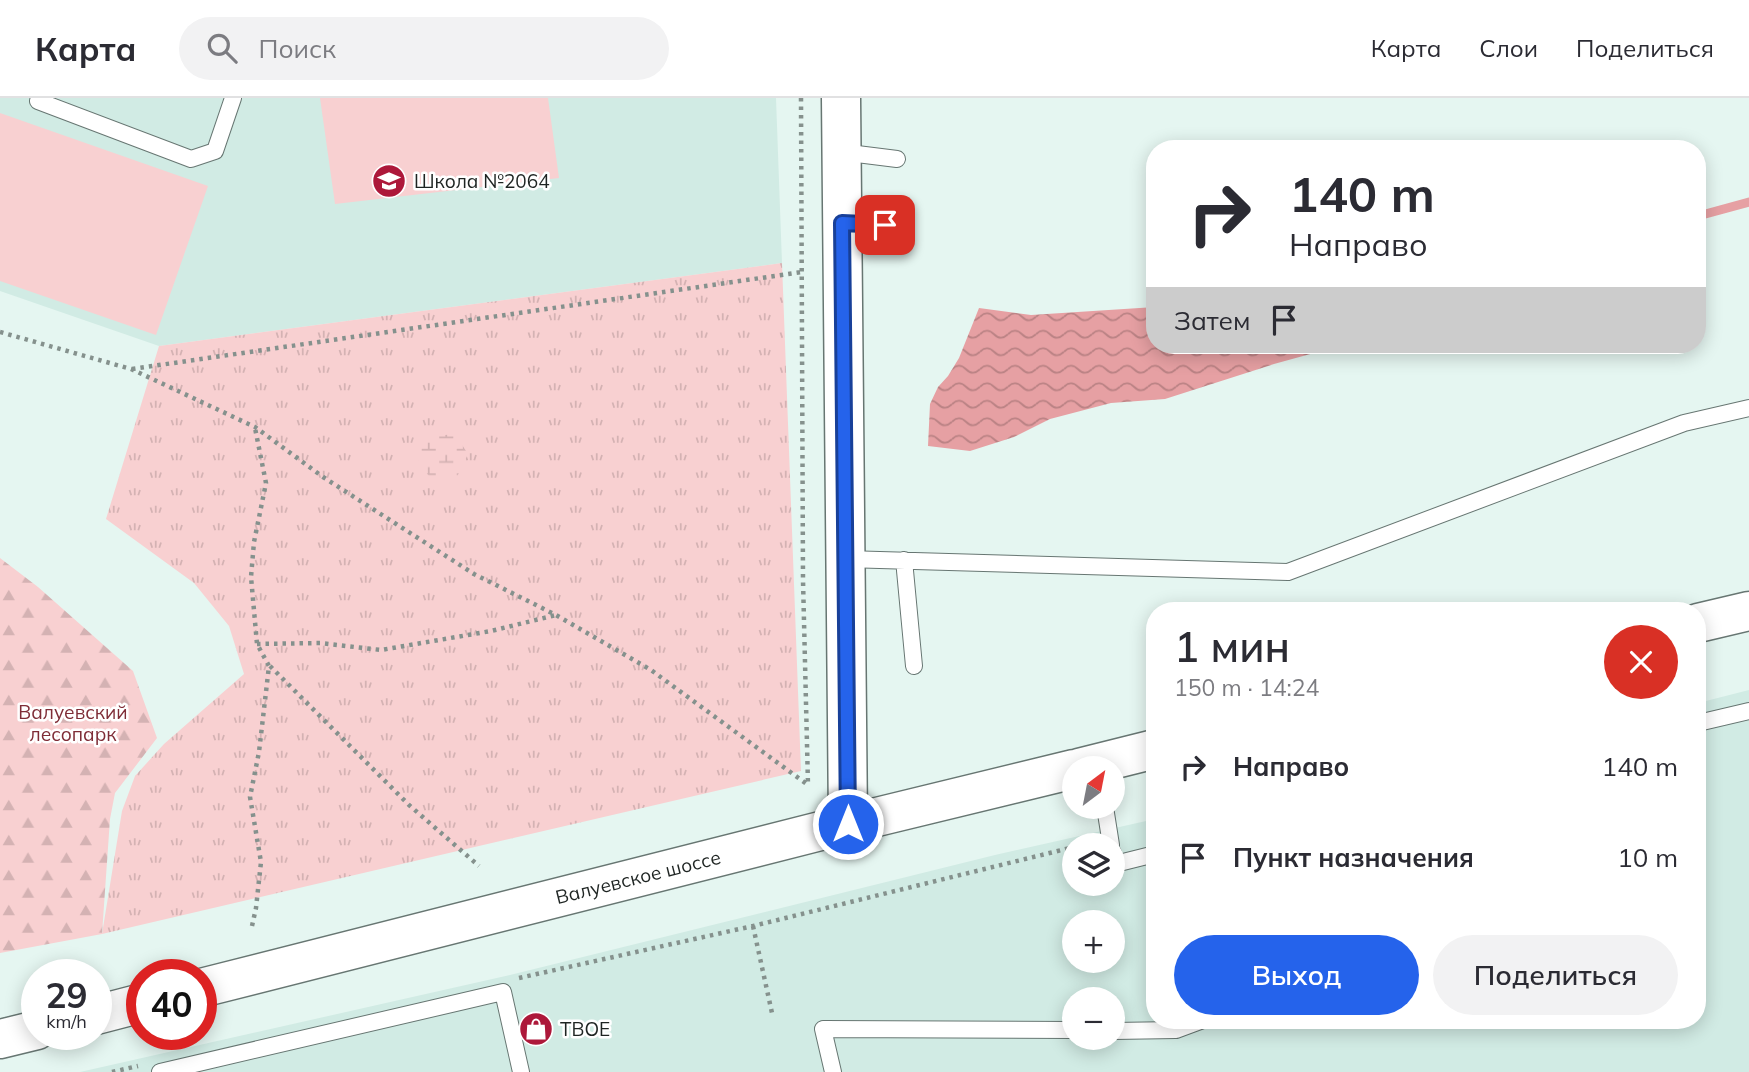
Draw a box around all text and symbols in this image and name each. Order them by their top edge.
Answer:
search box [179,17,669,80]
text: Карта [35,28,137,69]
icon: search [203,29,241,67]
text: Поиск [259,32,336,65]
text: Карта [1371,33,1441,63]
text: Слои [1479,33,1538,63]
text: Поделиться [1576,33,1714,63]
school or university icon: Школа №2064 [370,162,408,200]
text: 140 m [1289,163,1435,224]
icon: right [1174,168,1265,259]
place label: Школа №2064 [414,169,550,193]
pin [855,195,915,255]
icon: arrive [866,206,904,244]
text: Направо [1289,224,1428,264]
icon: arrive [1265,301,1303,339]
text: Затем [1174,304,1251,337]
text: 1 мин [1174,620,1290,673]
button: close [1604,625,1678,699]
text: 150 m · 14:24 [1174,673,1319,702]
park label: Валуевский лесопарк [18,700,128,746]
icon: right [1174,748,1212,786]
text: Направо [1233,750,1349,783]
text: 140 m [1602,750,1678,783]
north arrow [1062,756,1125,819]
map controls [1062,756,1125,1050]
position arrow [811,787,885,861]
button: layers [1062,833,1125,896]
icon: arrive [1174,839,1212,877]
text: Пункт назначения [1233,841,1474,874]
text: 10 m [1617,841,1678,874]
street label: Валуевское шоссе [553,845,723,909]
button: + [1062,910,1125,973]
button: Выход [1174,935,1419,1015]
button: Поделиться [1433,935,1678,1015]
speed limit sign: 40 [126,959,217,1050]
text: 29 [45,973,88,1017]
button: − [1062,987,1125,1050]
text: km/h [46,1010,87,1033]
shop icon: ТВОЕ [517,1010,555,1048]
place label: ТВОЕ [560,1017,610,1041]

